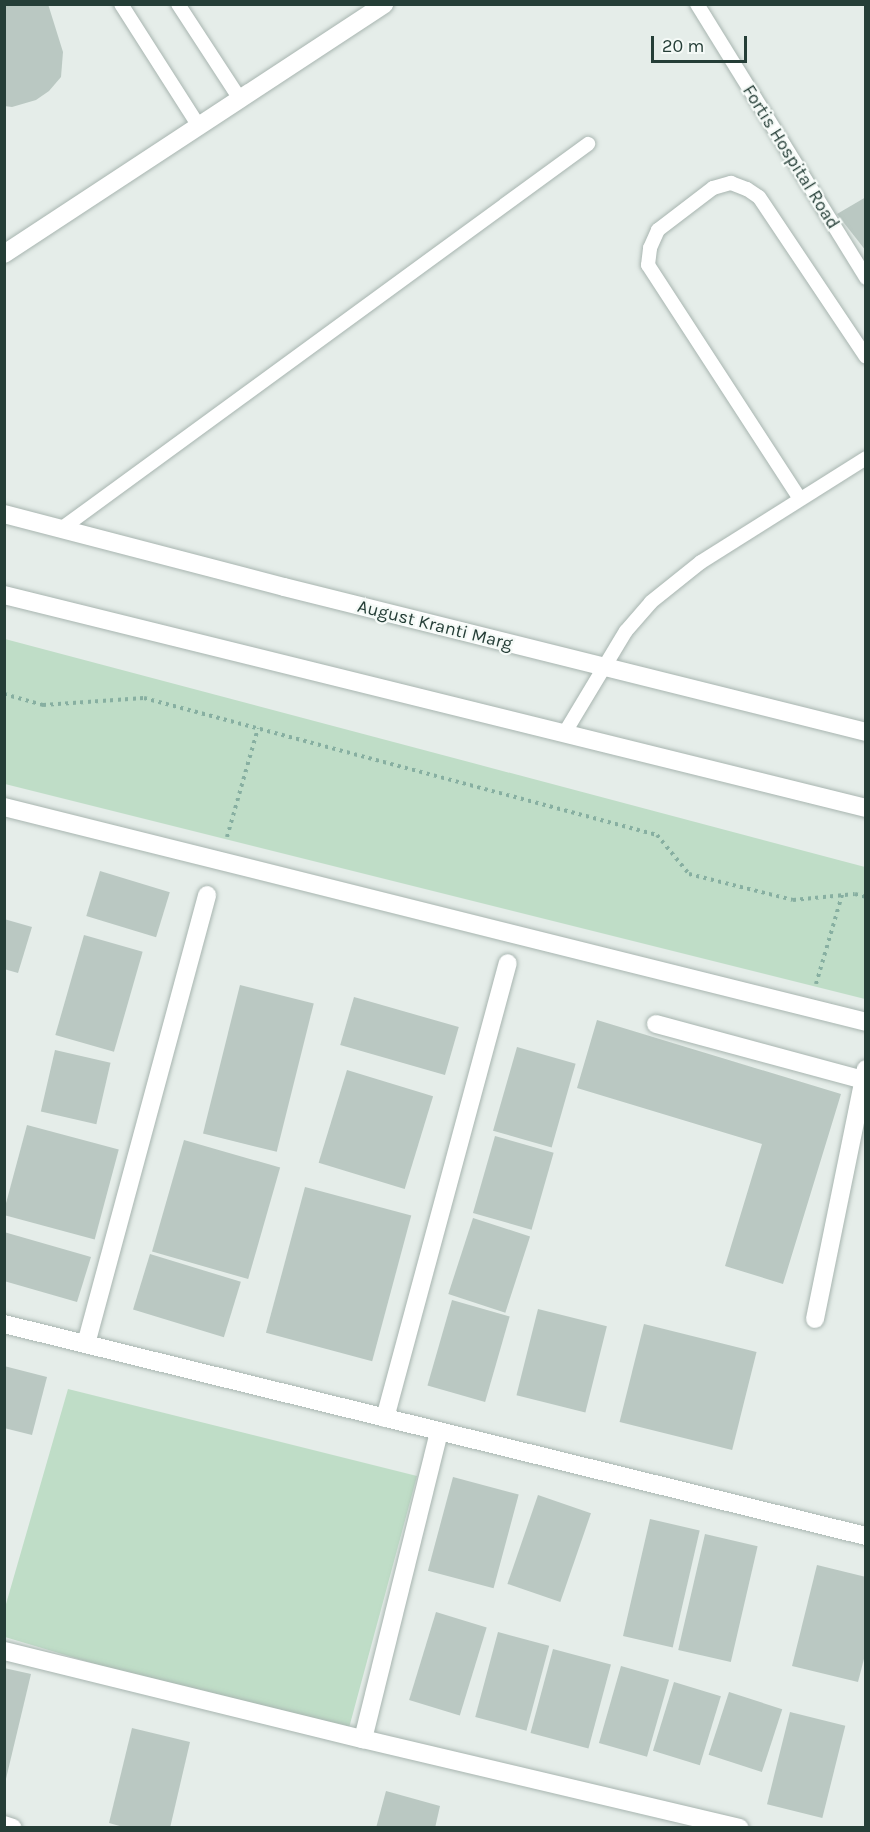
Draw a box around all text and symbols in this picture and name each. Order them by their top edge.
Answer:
scale bar [654,24,750,62]
text: 20 m [662,35,704,57]
street label: Fortis Hospital Road [738,81,844,233]
street label: August Kranti Marg [355,595,515,655]

